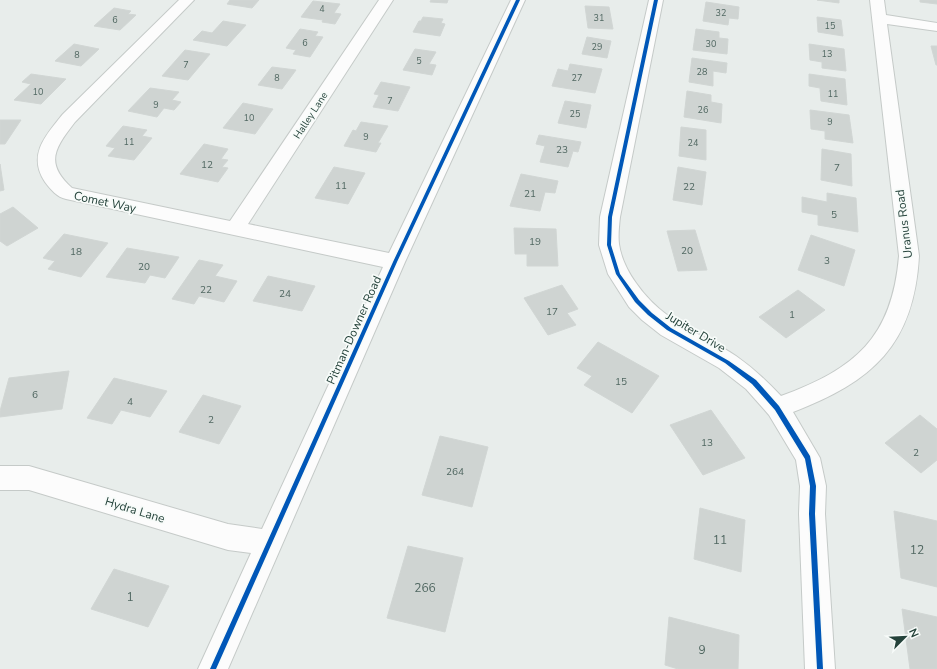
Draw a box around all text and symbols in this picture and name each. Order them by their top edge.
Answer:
house number: 4 [319,3,325,15]
house number: 32 [716,7,726,19]
house number: 31 [594,12,604,24]
house number: 6 [112,14,118,26]
house number: 15 [825,20,835,32]
house number: 6 [302,37,308,49]
house number: 30 [706,38,716,50]
house number: 29 [592,41,602,53]
house number: 13 [822,48,832,60]
house number: 8 [74,49,80,61]
house number: 5 [416,55,422,67]
house number: 7 [183,59,189,71]
house number: 28 [697,66,707,78]
house number: 8 [274,72,280,84]
house number: 27 [572,72,582,84]
house number: 10 [33,86,43,98]
house number: 11 [828,88,838,100]
street label: Halley Lane [290,89,331,142]
house number: 7 [387,95,393,107]
house number: 9 [153,99,159,111]
house number: 26 [698,104,708,116]
house number: 25 [570,108,580,120]
house number: 10 [244,112,254,124]
house number: 9 [827,116,833,128]
house number: 9 [363,131,369,143]
house number: 11 [124,136,134,148]
house number: 24 [688,137,699,149]
house number: 23 [556,143,568,157]
house number: 12 [201,158,213,172]
house number: 7 [834,161,840,175]
house number: 11 [335,179,347,193]
house number: 22 [683,180,695,194]
house number: 21 [524,187,536,201]
street label: Comet Way [72,188,138,217]
street label: Uranus Road [892,188,916,260]
house number: 5 [831,208,837,222]
house number: 19 [529,235,541,249]
house number: 20 [681,244,693,258]
house number: 18 [70,245,82,259]
house number: 3 [824,254,830,268]
house number: 20 [138,260,150,274]
street label: Pitman-Downer Road [323,273,385,387]
house number: 22 [200,283,212,297]
house number: 24 [279,287,291,301]
house number: 17 [546,305,558,319]
street label: Jupiter Drive [662,307,729,356]
house number: 1 [789,308,795,322]
house number: 15 [615,375,627,389]
house number: 6 [32,388,38,402]
house number: 4 [127,395,133,409]
house number: 2 [208,413,214,427]
house number: 13 [701,436,713,450]
house number: 2 [913,446,919,460]
house number: 264 [446,465,464,479]
street label: Hydra Lane [103,493,167,527]
house number: 11 [713,532,727,548]
house number: 12 [910,542,924,558]
house number: 266 [414,580,436,596]
house number: 1 [126,589,134,605]
north arrow [885,617,925,657]
text: N [905,626,922,640]
house number: 9 [698,642,706,658]

